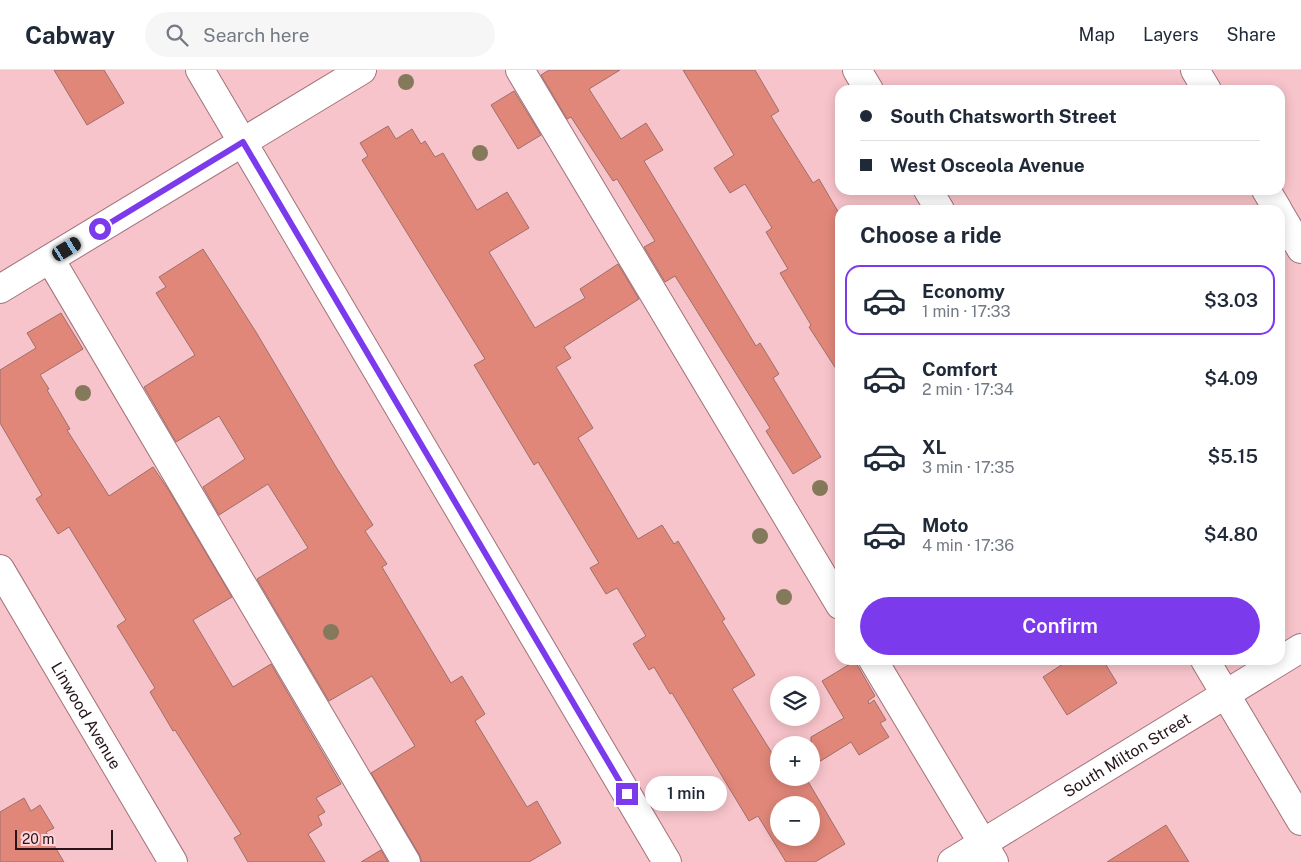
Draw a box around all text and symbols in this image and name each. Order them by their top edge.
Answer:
search box [145,12,495,57]
text: Cabway [25,21,115,49]
icon: search [163,21,191,49]
text: Search here [203,24,310,46]
text: Map [1079,24,1115,45]
text: Layers [1143,24,1199,45]
text: Share [1227,24,1276,45]
text: South Chatsworth Street [890,105,1117,127]
text: West Osceola Avenue [890,154,1085,176]
route start [89,218,111,240]
text: Choose a ride [860,222,1002,248]
car [50,235,83,263]
icon: car [862,278,907,323]
text: Economy [922,280,1005,302]
text: $3.03 [1204,289,1258,311]
text: 1 min · 17:33 [922,302,1011,321]
icon: car [862,356,907,401]
text: Comfort [922,358,998,380]
text: $4.09 [1204,367,1258,389]
text: 2 min · 17:34 [922,380,1014,399]
icon: car [862,434,907,479]
text: XL [922,436,947,458]
text: $5.15 [1208,445,1258,467]
text: 3 min · 17:35 [922,458,1015,477]
icon: car [862,512,907,557]
text: Moto [922,514,968,536]
text: $4.80 [1204,523,1258,545]
text: 4 min · 17:36 [922,536,1014,555]
button: Confirm [860,597,1260,655]
street label: Linwood Avenue [47,659,125,773]
map controls [770,676,820,846]
button: layers [770,676,820,726]
street label: South Milton Street [1060,709,1194,801]
button: + [770,736,820,786]
callout: 1 min [644,776,727,812]
route end [616,783,638,805]
text: 1 min [667,784,705,803]
button: − [770,796,820,846]
scale bar [15,827,112,850]
text: 20 m [22,831,54,847]

